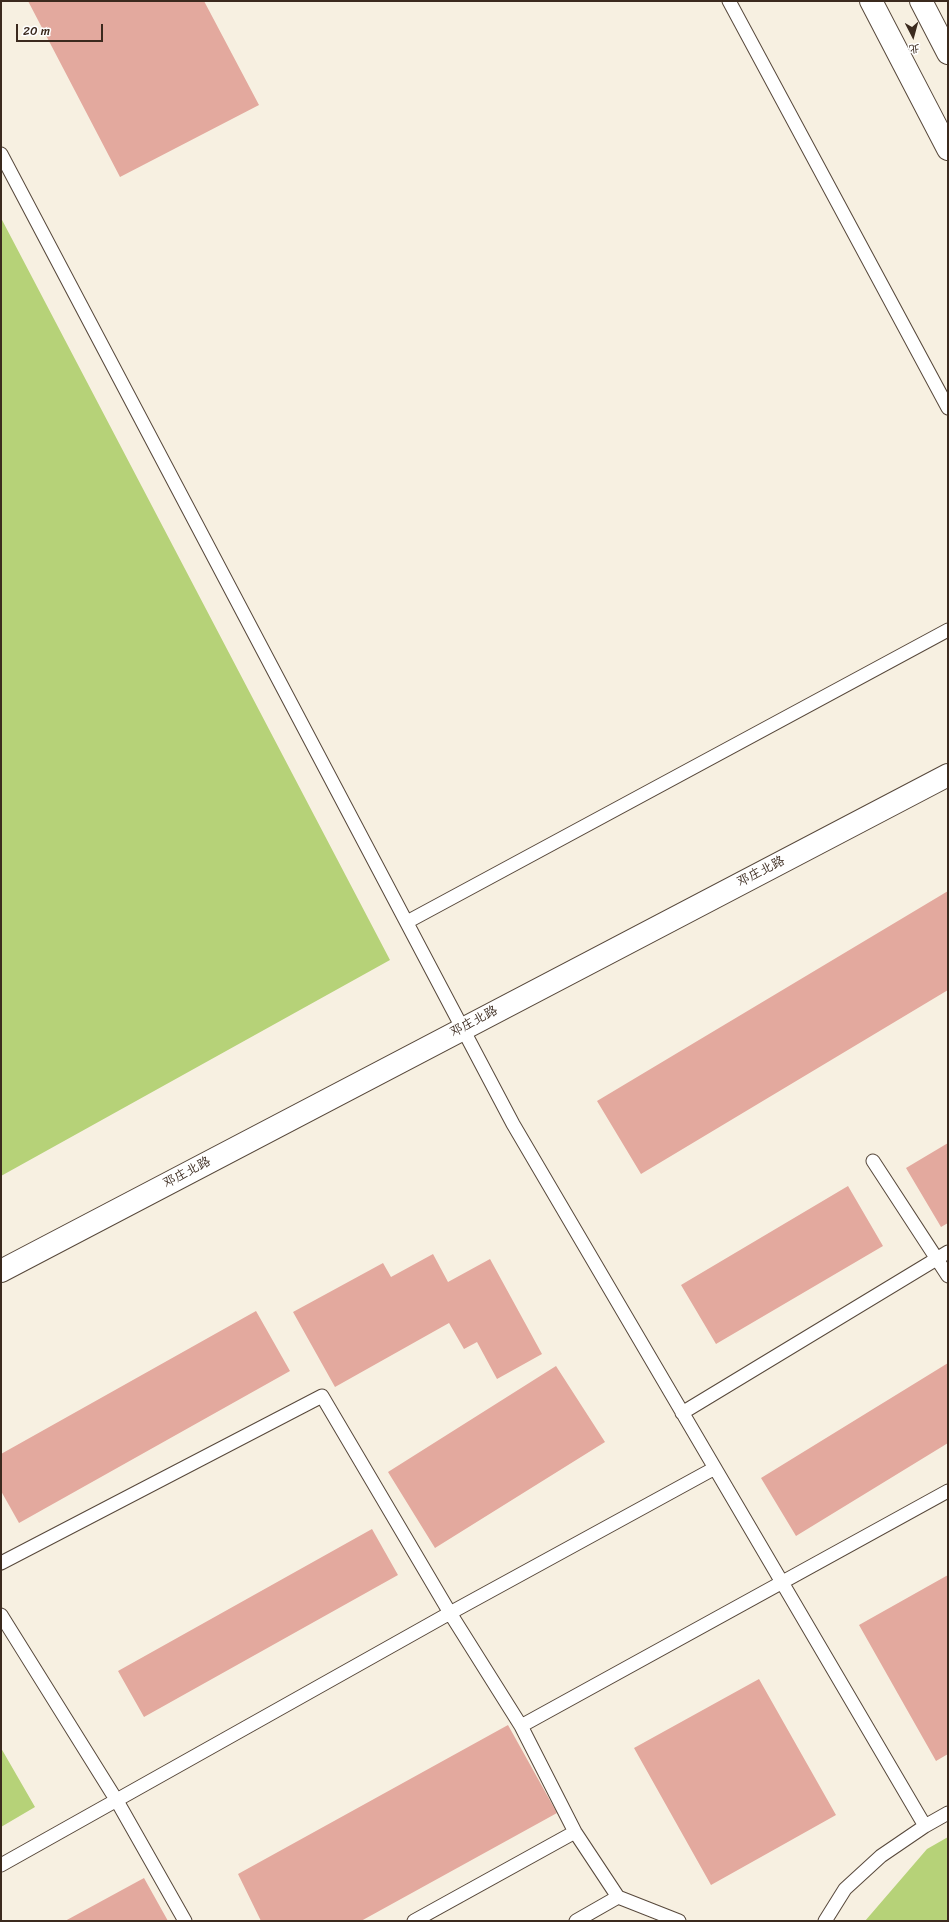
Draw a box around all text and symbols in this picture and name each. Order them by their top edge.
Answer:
scale bar [18,16,105,42]
north arrow [893,16,933,56]
text: 20 m [23,20,50,42]
text: 北 [908,38,921,58]
street label: 邓庄北路 [734,853,788,891]
street label: 邓庄北路 [447,1003,501,1041]
street label: 邓庄北路 [160,1154,214,1192]

